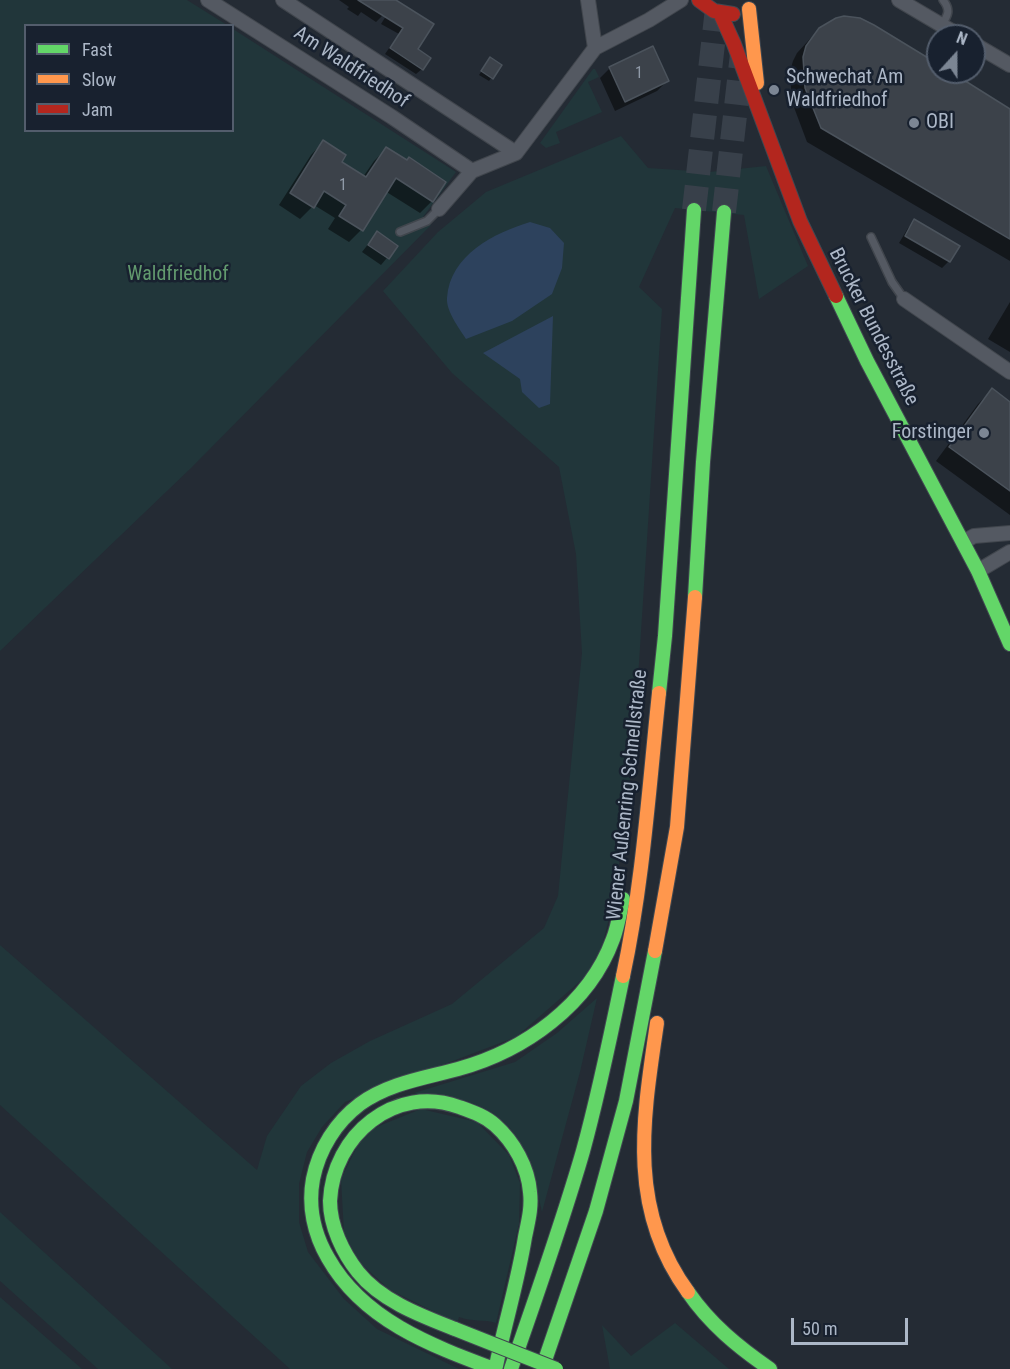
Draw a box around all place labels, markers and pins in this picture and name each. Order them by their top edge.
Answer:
place label: Schwechat Am Waldfriedhof [786,66,903,113]
marker: Schwechat Am Waldfriedhof [767,83,781,97]
place label: OBI [926,111,954,135]
marker: OBI [907,116,921,130]
place label: Forstinger [892,421,972,445]
marker: Forstinger [977,426,991,440]

